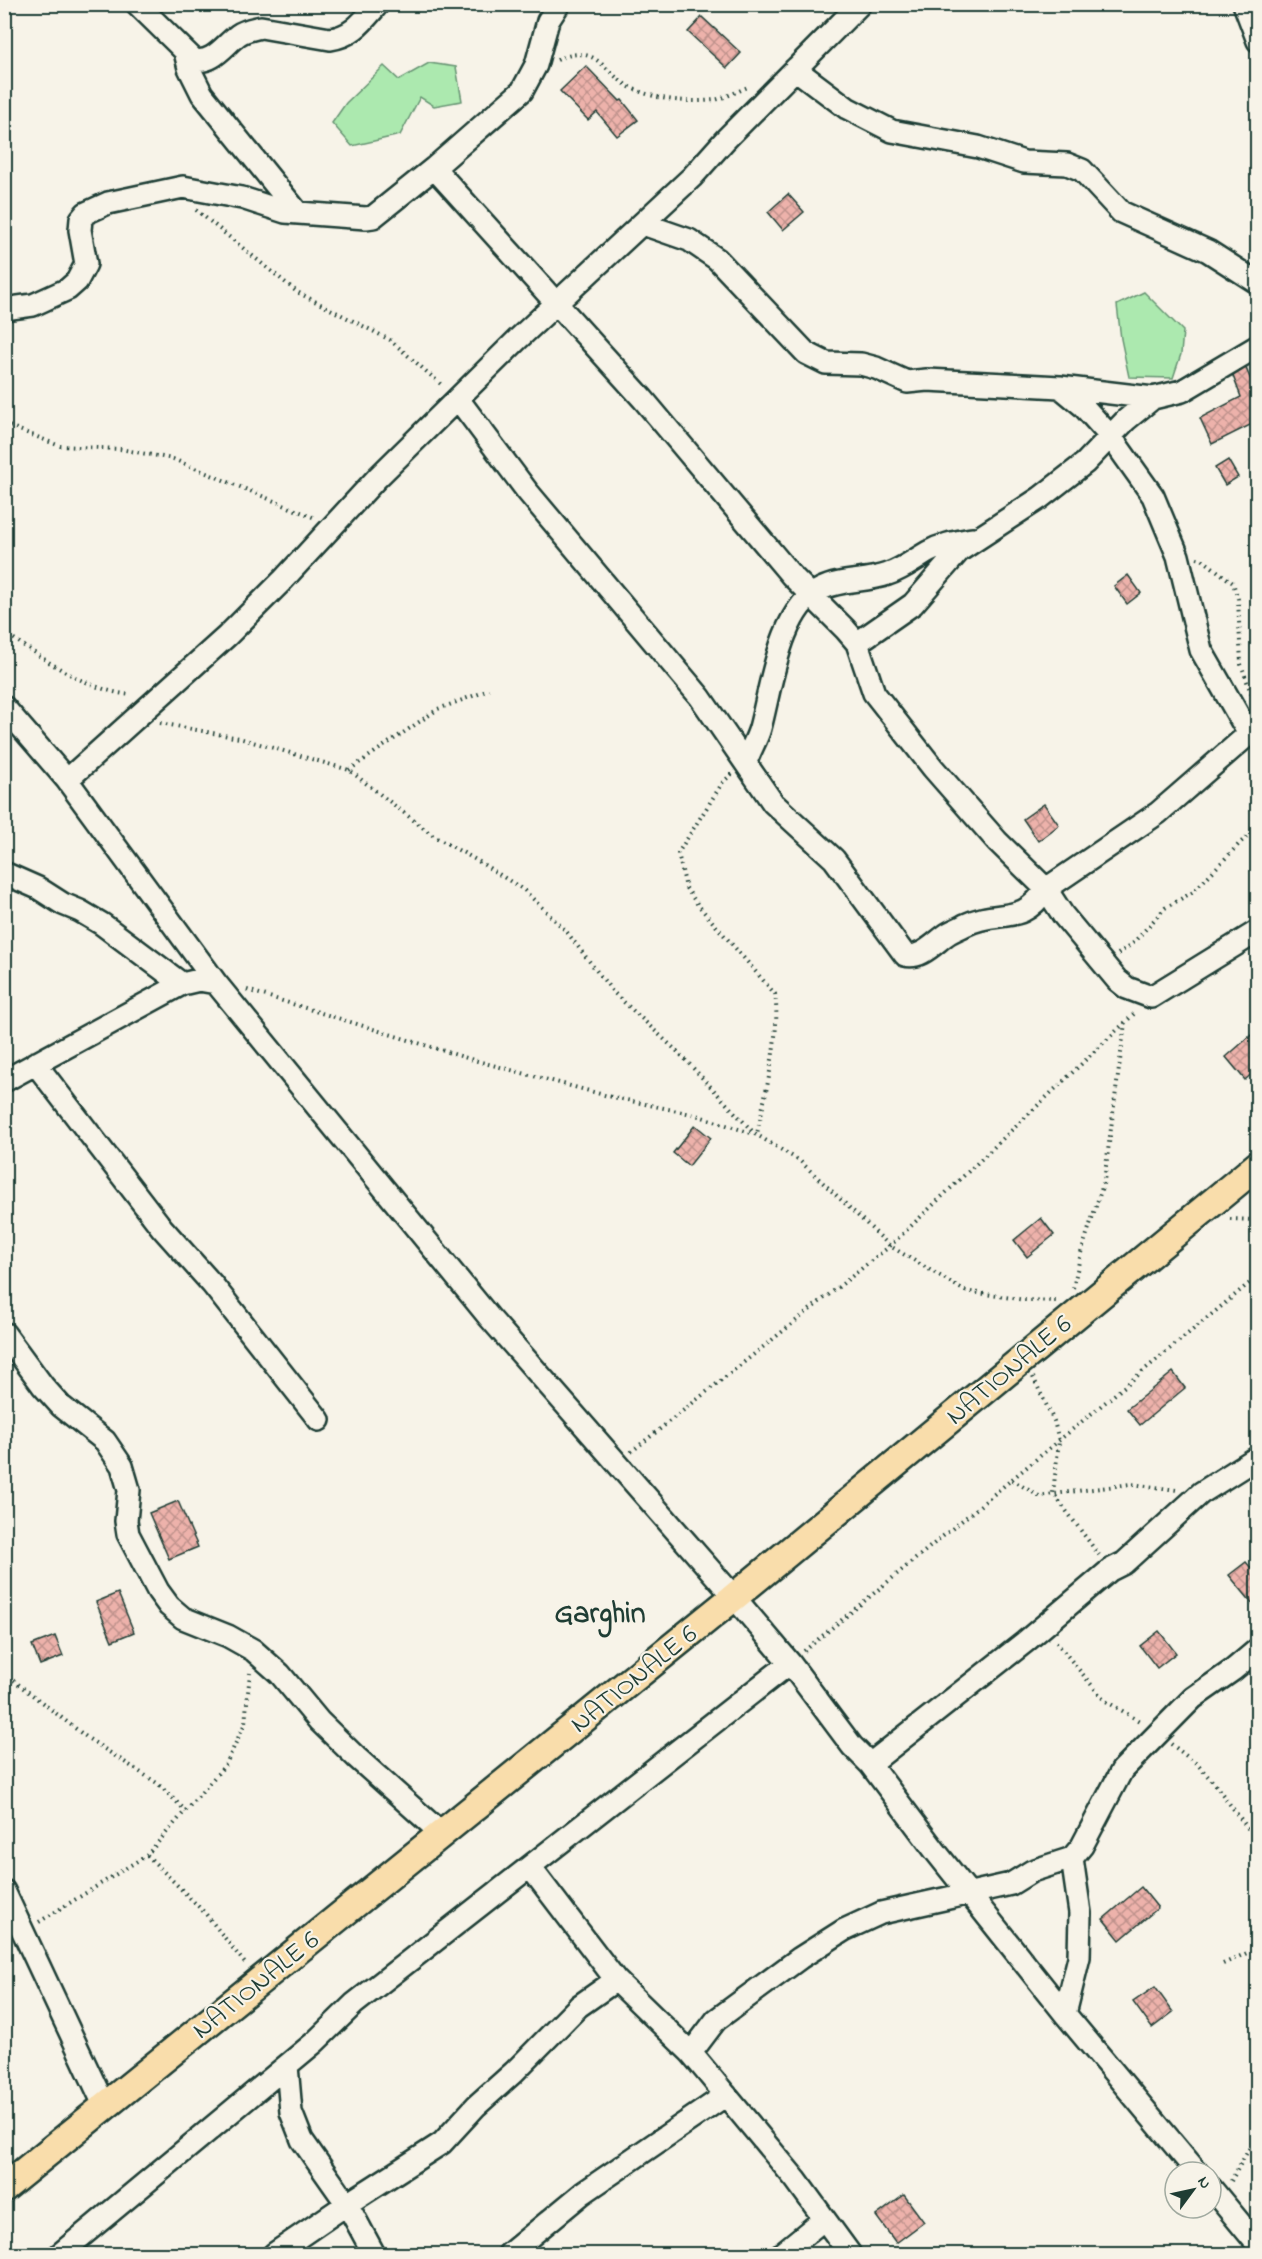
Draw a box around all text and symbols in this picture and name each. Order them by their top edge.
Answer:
street label: NATIONALE 6 [938,1306,1081,1435]
district label: Garghin [554,1593,646,1638]
street label: NATIONALE 6 [562,1616,707,1744]
street label: NATIONALE 6 [184,1922,329,2050]
north arrow [1163,2160,1223,2220]
text: N [1191,2172,1217,2194]

